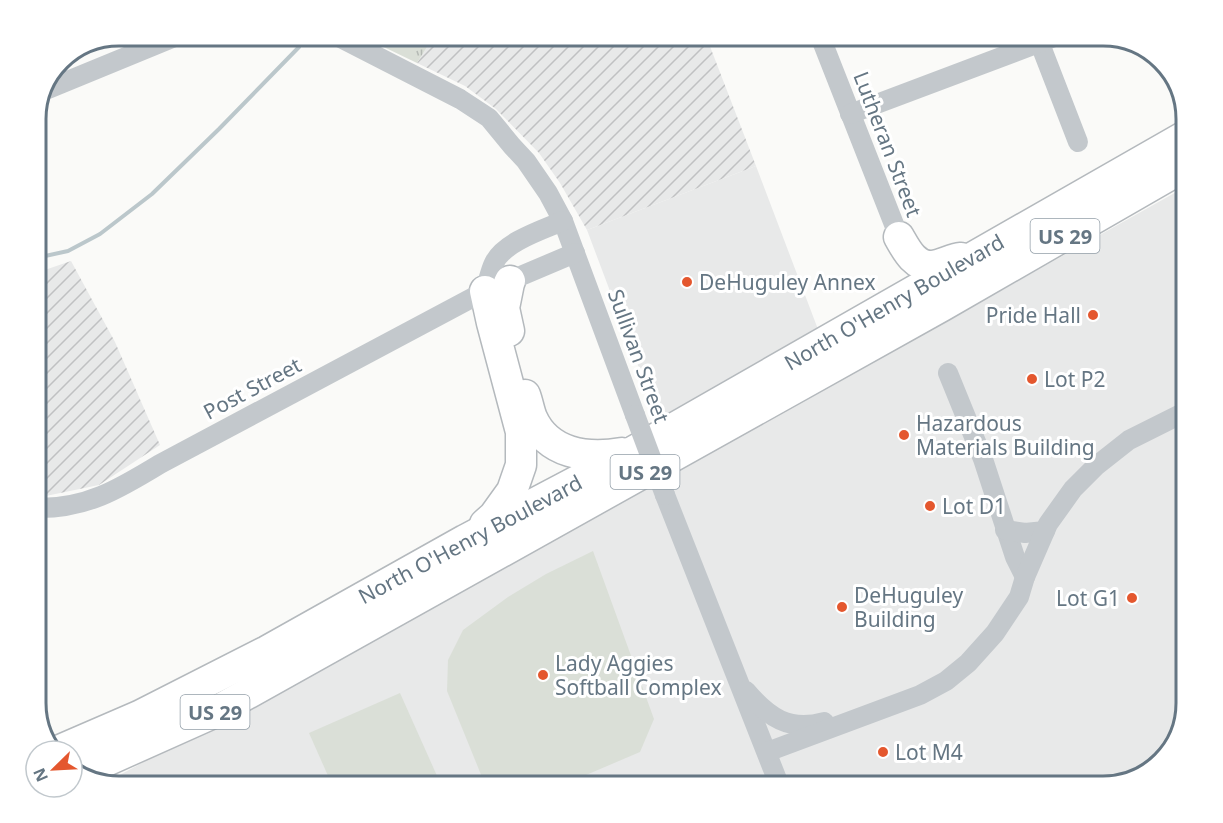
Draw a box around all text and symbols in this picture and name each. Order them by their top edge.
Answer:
street label: Lutheran Street [847,67,929,221]
road number: US 29 [1030,219,1100,253]
street label: North O'Henry Boulevard [779,228,1009,376]
place label: DeHuguley Annex [699,268,876,296]
marker: DeHuguley Annex [680,275,694,289]
street label: Sullivan Street [602,285,676,427]
place label: Pride Hall [986,301,1081,329]
marker: Pride Hall [1086,308,1100,322]
street label: Post Street [198,350,306,426]
place label: Lot P2 [1044,365,1105,393]
marker: Lot P2 [1025,372,1039,386]
place label: Hazardous Materials Building [916,409,1095,461]
marker: Hazardous Materials Building [897,428,911,442]
road number: US 29 [610,455,680,489]
street label: North O'Henry Boulevard [353,468,587,610]
place label: Lot D1 [942,492,1006,520]
marker: Lot D1 [923,499,937,513]
place label: DeHuguley Building [854,581,963,633]
place label: Lot G1 [1056,584,1120,612]
marker: Lot G1 [1125,591,1139,605]
marker: DeHuguley Building [835,600,849,614]
place label: Lady Aggies Softball Complex [555,649,722,701]
marker: Lady Aggies Softball Complex [536,668,550,682]
road number: US 29 [180,695,250,729]
place label: Lot M4 [895,738,963,766]
north arrow [24,739,84,799]
marker: Lot M4 [876,745,890,759]
text: N [28,765,53,786]

